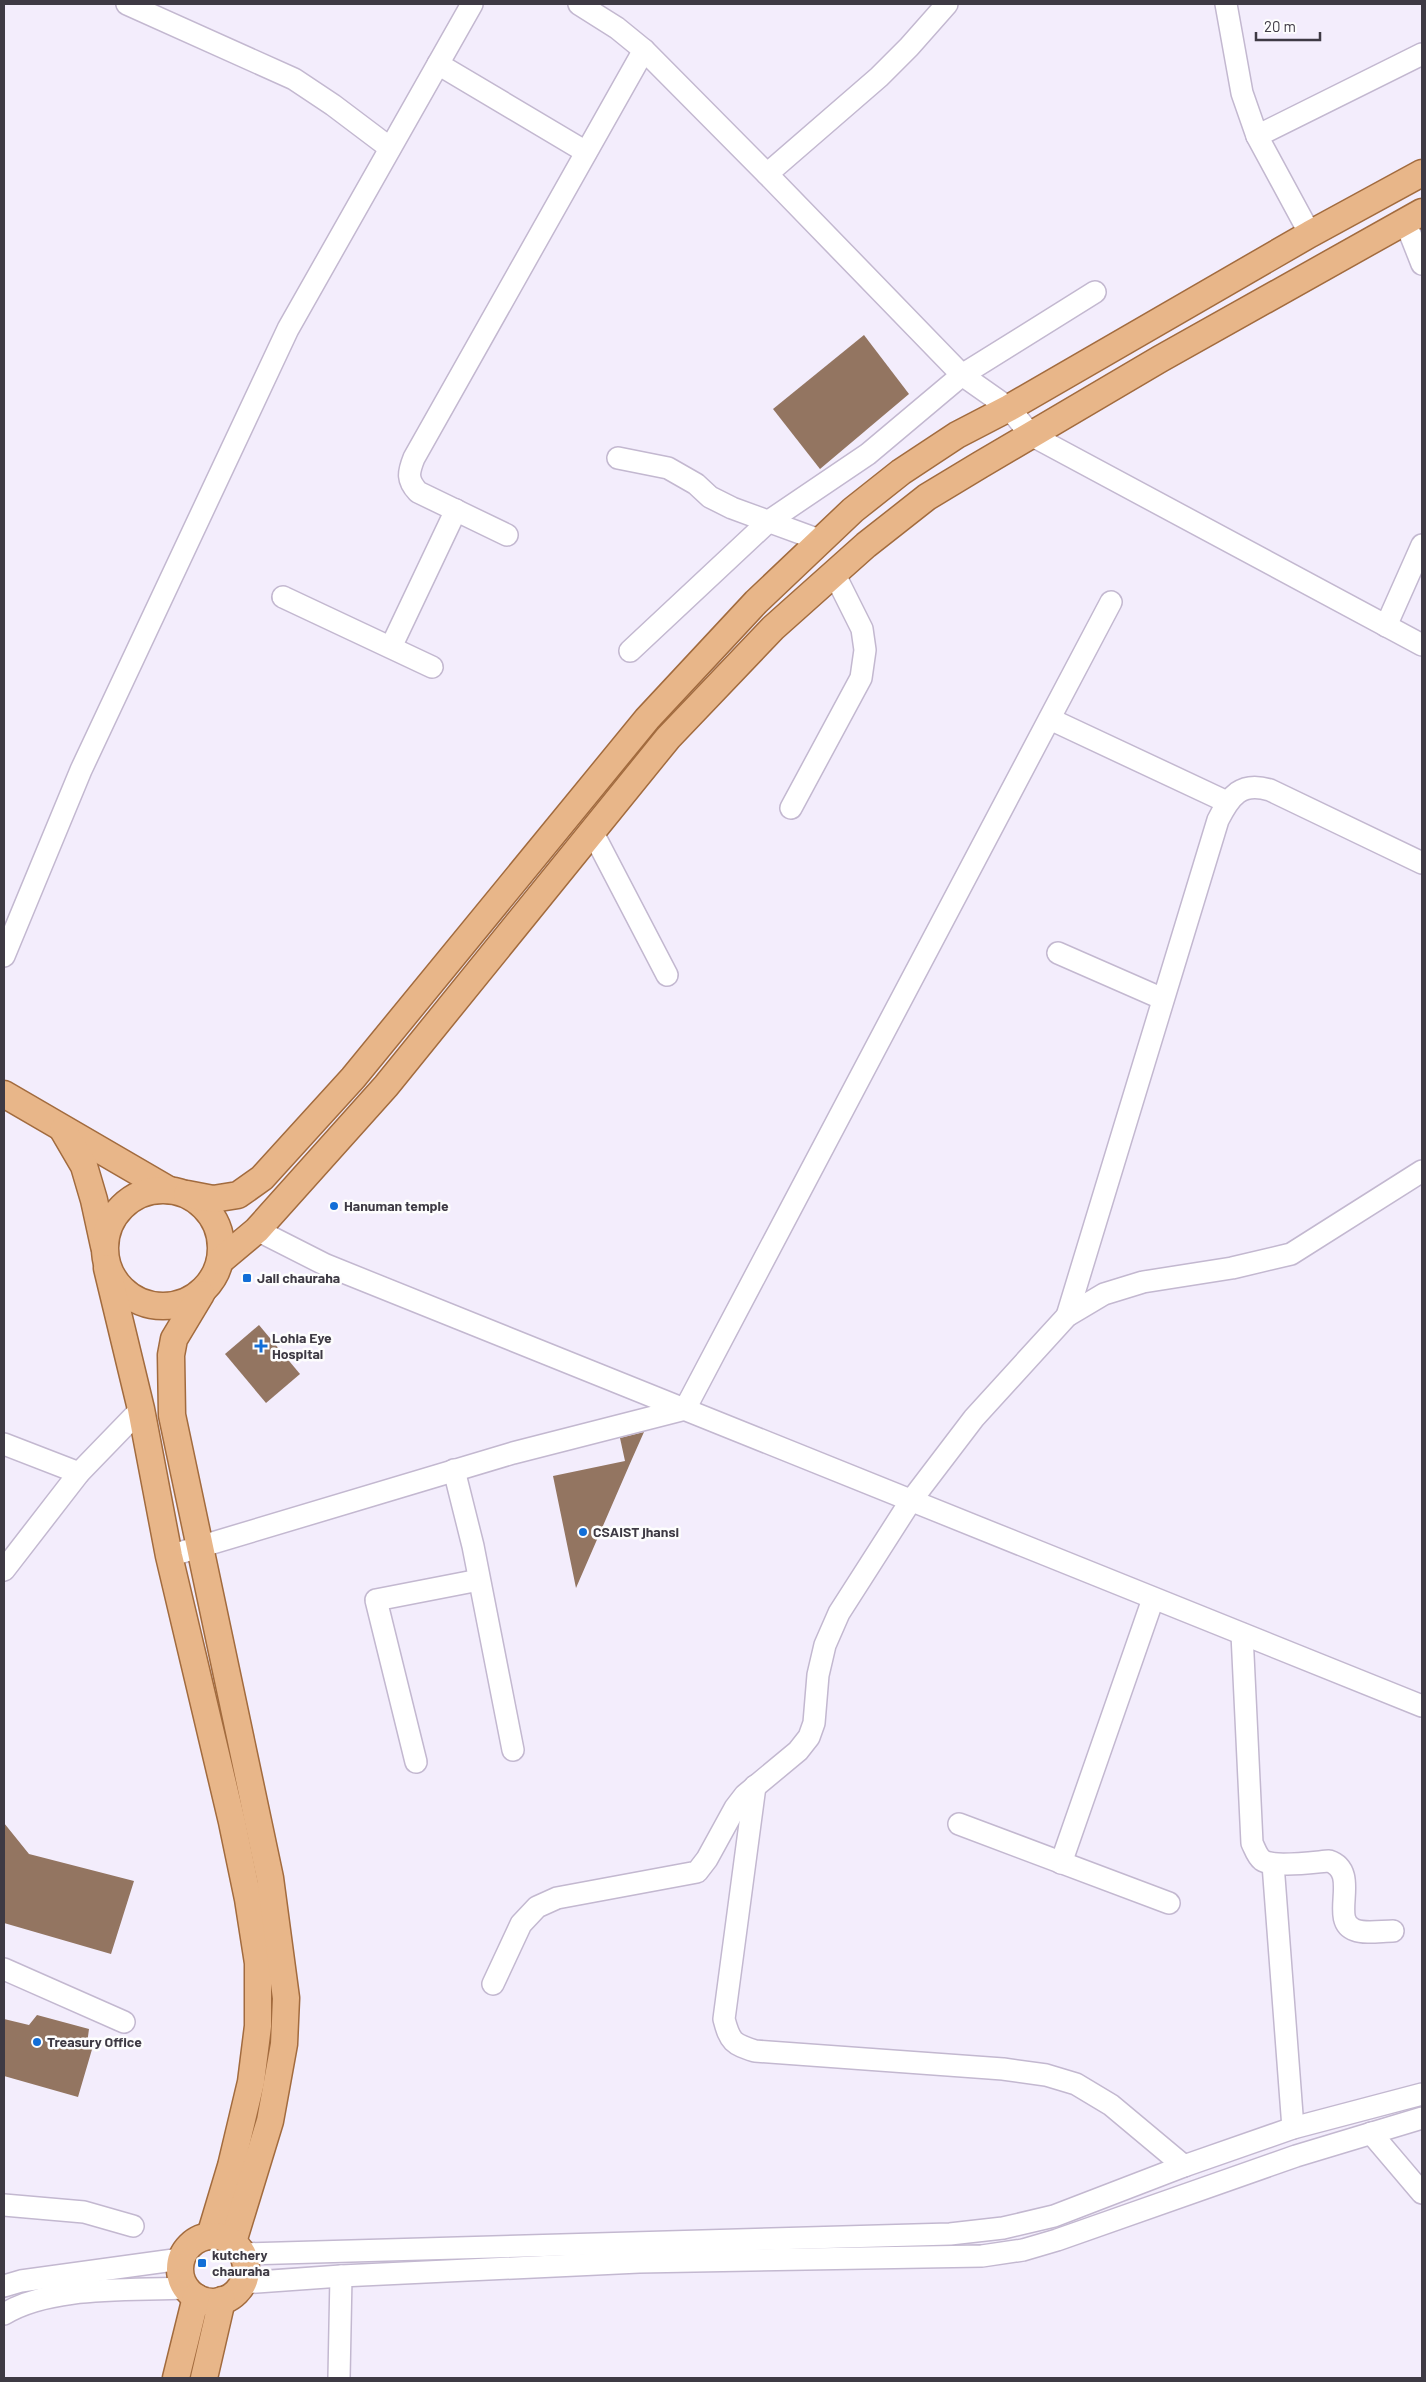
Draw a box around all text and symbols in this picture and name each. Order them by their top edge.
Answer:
scale bar [1256,10,1320,42]
text: 20 m [1264,17,1296,35]
place label: Hanuman temple [344,1197,449,1214]
marker: Hanuman temple [328,1200,340,1212]
place label: Jail chauraha [257,1269,340,1286]
marker: Jail chauraha [241,1272,253,1284]
place label: Lohia Eye Hospital [272,1329,332,1362]
marker: Lohia Eye Hospital [254,1339,268,1353]
place label: CSAIST jhansi [593,1523,679,1540]
marker: CSAIST jhansi [577,1526,589,1538]
place label: Treasury Office [47,2033,142,2050]
marker: Treasury Office [31,2036,43,2048]
place label: kutchery chauraha [212,2246,270,2279]
marker: kutchery chauraha [196,2257,208,2269]

